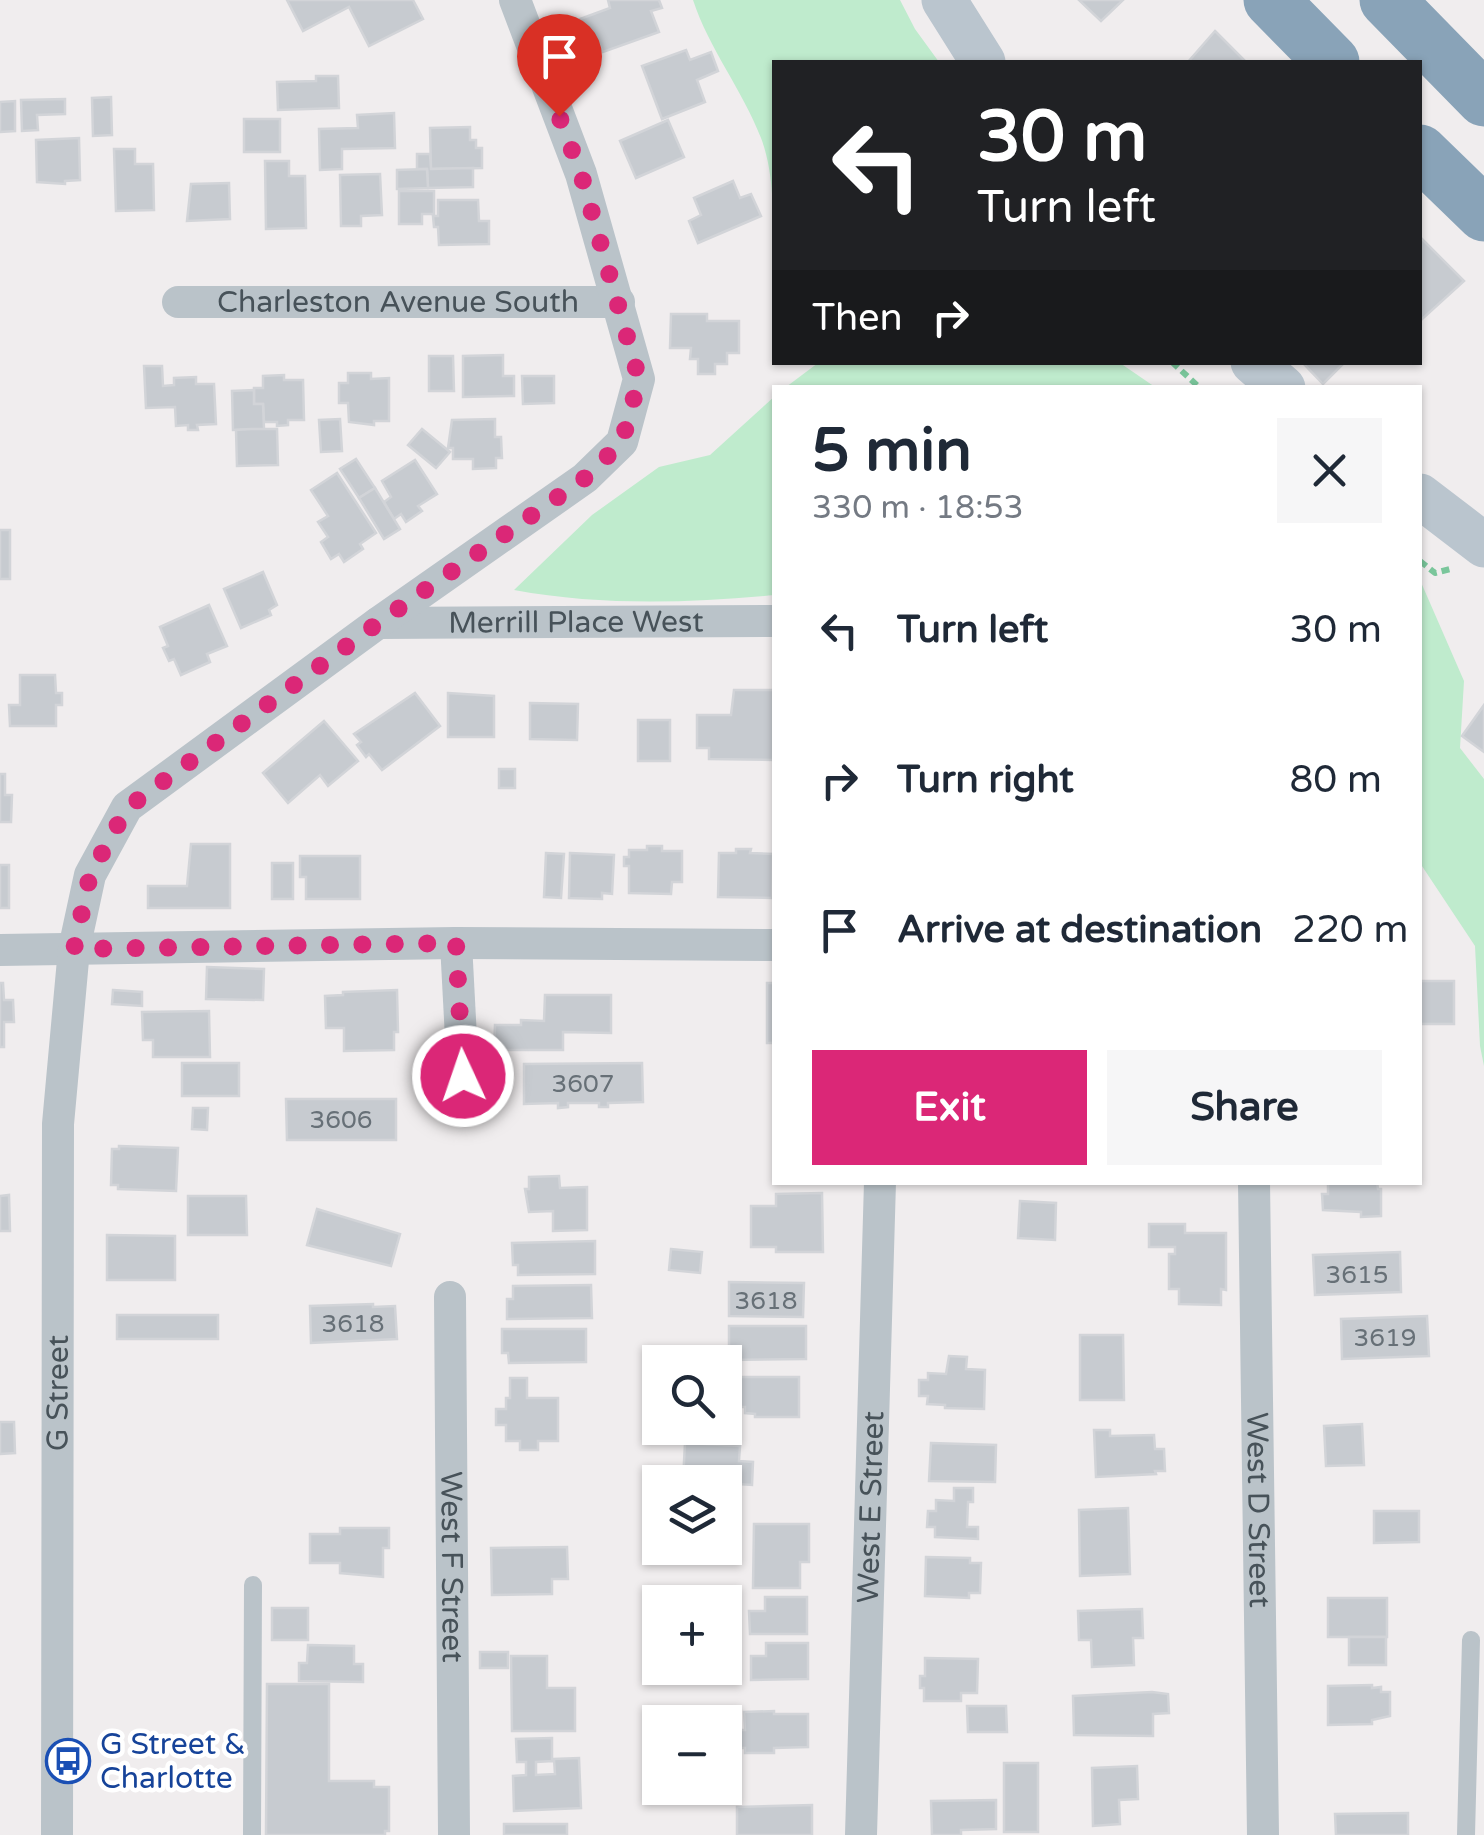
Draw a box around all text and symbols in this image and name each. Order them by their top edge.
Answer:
pin [517,14,602,117]
icon: arrive [532,29,587,84]
text: 30 m [977,96,1147,180]
icon: left [812,100,942,230]
text: Turn left [977,181,1156,235]
street label: Charleston Avenue South [217,284,579,321]
icon: right [923,290,978,345]
text: Then [812,295,903,341]
text: 5 min [812,415,972,487]
button: close [1277,418,1382,523]
text: 330 m · 18:53 [812,489,1024,527]
street label: Merrill Place West [448,603,704,642]
icon: left [812,603,867,658]
text: Turn left [897,607,1048,653]
text: 30 m [1290,607,1382,653]
icon: right [812,753,867,808]
text: Turn right [897,757,1074,803]
text: 80 m [1290,757,1382,803]
icon: arrive [812,903,867,958]
text: Arrive at destination [897,907,1262,953]
text: 220 m [1292,907,1408,953]
position arrow [411,1024,515,1128]
button: Exit [812,1050,1087,1165]
button: Share [1107,1050,1382,1165]
house number: 3607 [552,1069,614,1099]
house number: 3606 [310,1105,372,1135]
house number: 3615 [1326,1260,1388,1290]
house number: 3618 [735,1286,797,1316]
house number: 3618 [322,1309,384,1339]
house number: 3619 [1354,1323,1416,1353]
street label: G Street [40,1335,77,1451]
map controls [642,1345,742,1805]
button: search [642,1345,742,1445]
street label: West E Street [850,1411,892,1604]
street label: West D Street [1238,1412,1278,1608]
button: layers [642,1465,742,1565]
street label: West F Street [432,1471,471,1663]
button: + [642,1585,742,1685]
button: − [642,1705,742,1805]
place label: G Street & Charlotte [100,1726,246,1797]
bus stop icon: G Street & Charlotte [45,1738,91,1784]

